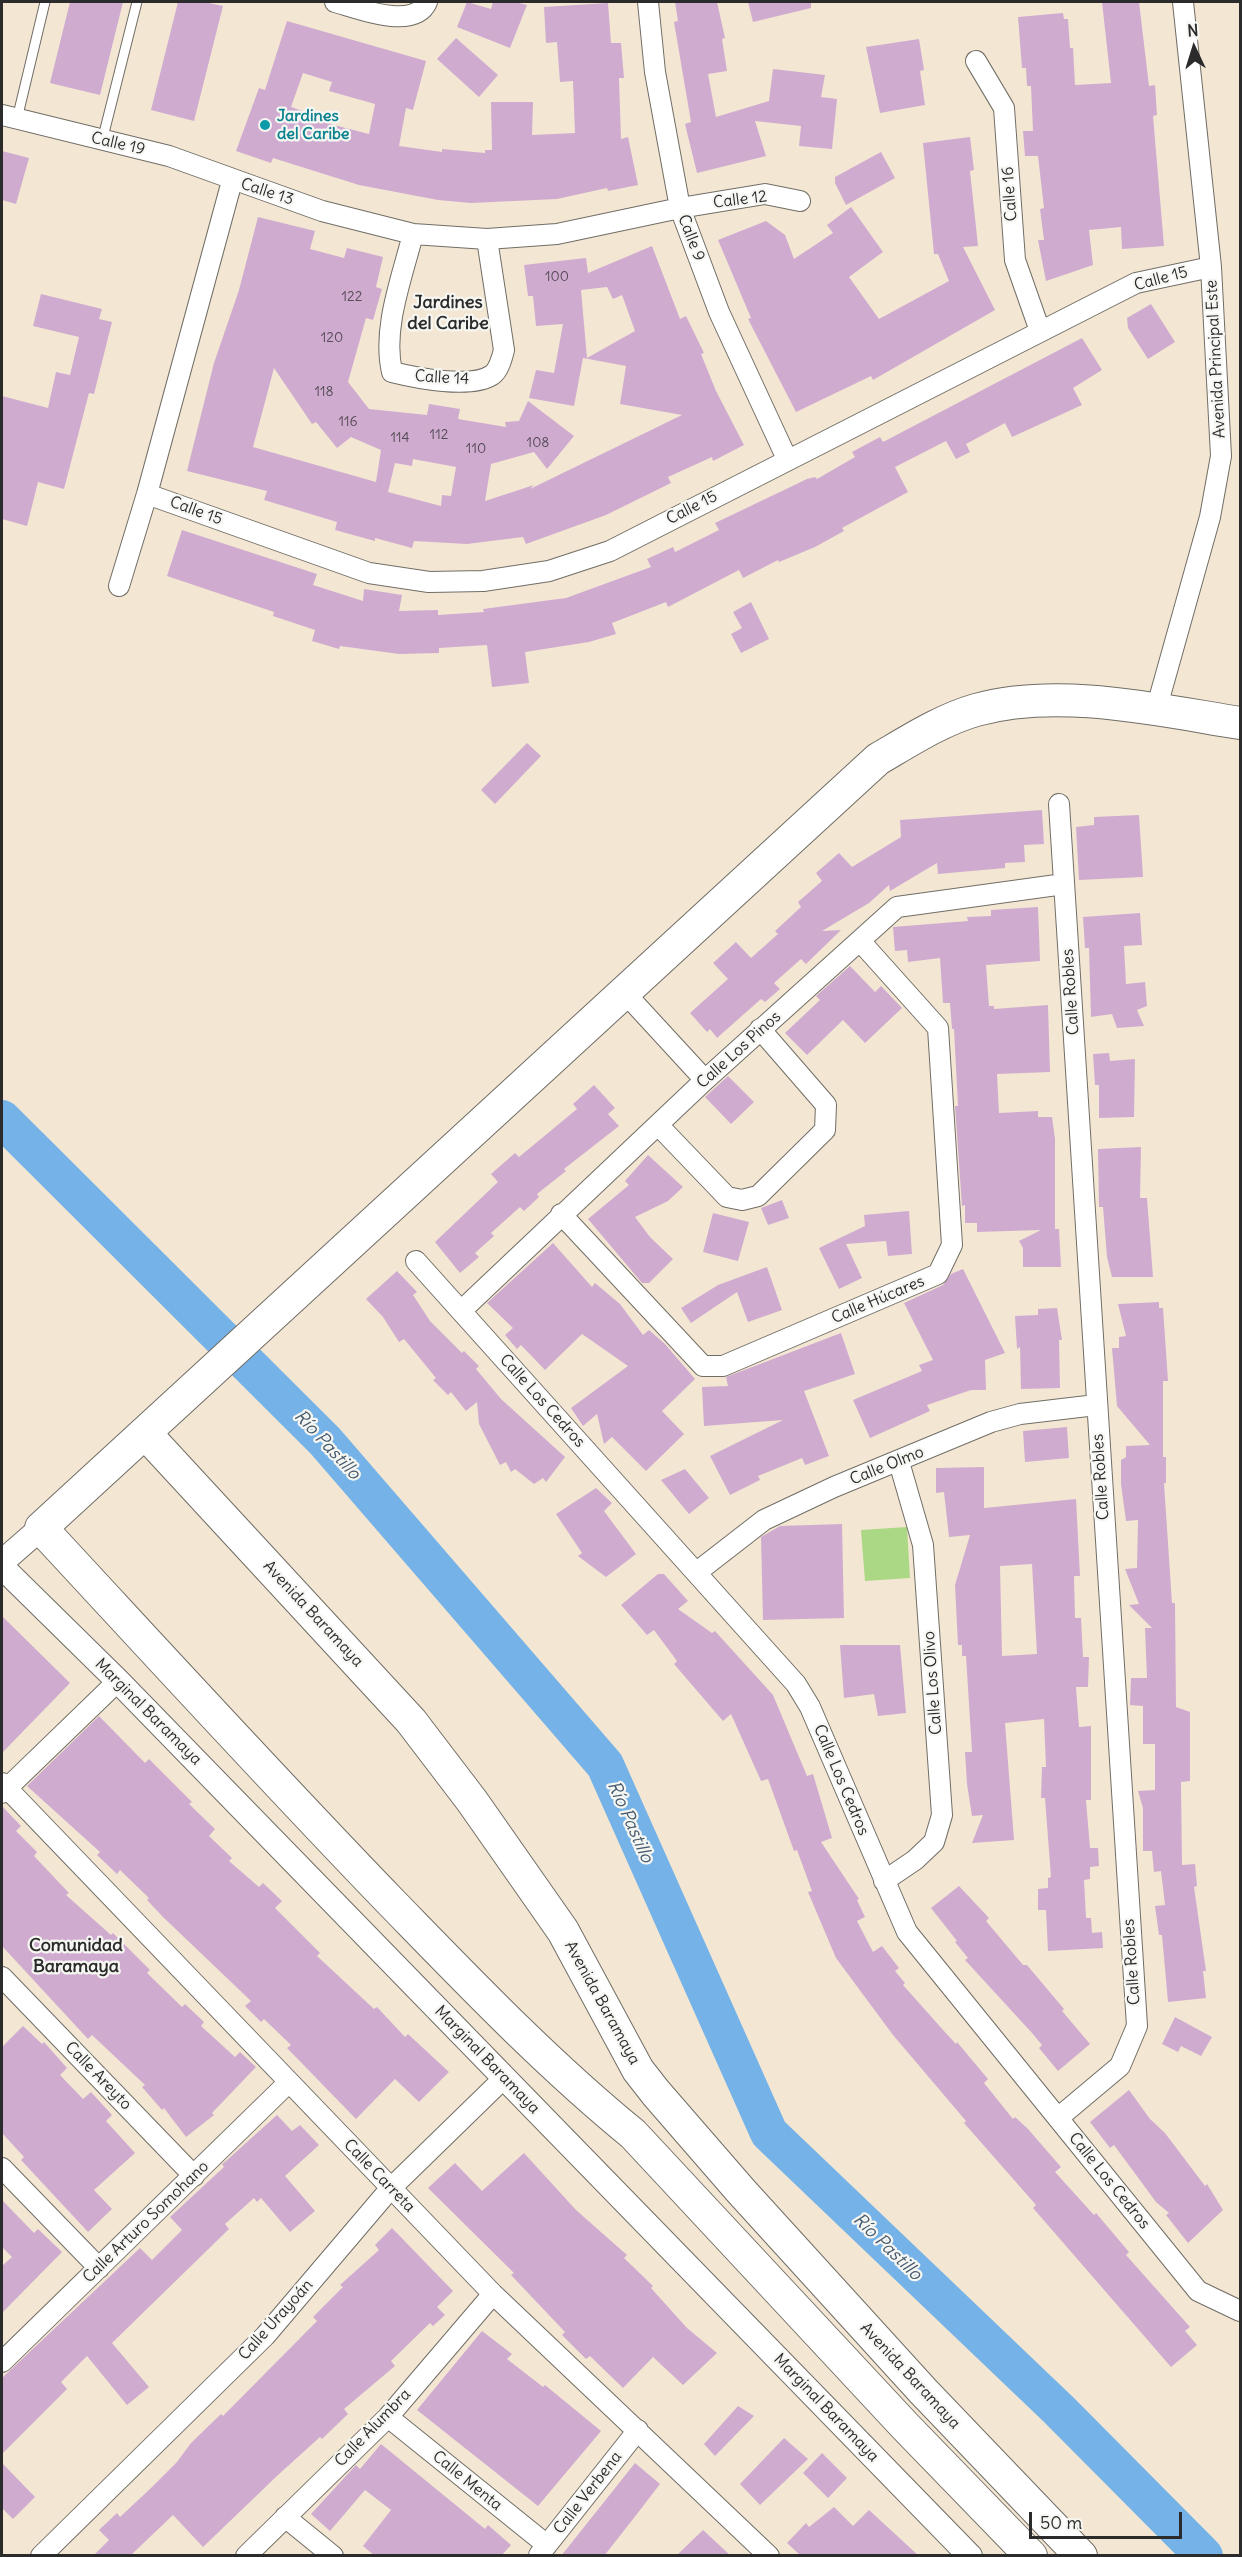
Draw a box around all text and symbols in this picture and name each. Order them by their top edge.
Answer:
north arrow [1164,18,1224,78]
text: N [1187,20,1199,40]
place label: Jardines del Caribe [277,106,349,144]
marker: Jardines del Caribe [258,118,272,132]
street label: Calle 19 [89,128,147,160]
street label: Calle 16 [999,166,1021,222]
street label: Calle 13 [238,174,296,210]
street label: Calle 12 [712,187,768,213]
street label: Calle 9 [673,212,709,264]
street label: Calle 15 [1132,263,1190,295]
house number: 100 [545,269,569,285]
street label: Avenida Principal Este [1202,279,1230,439]
house number: 122 [342,289,362,305]
district label: Jardines del Caribe [407,292,489,334]
house number: 120 [321,330,343,346]
street label: Calle 14 [414,367,470,389]
house number: 118 [314,384,334,400]
house number: 116 [338,414,358,430]
house number: 112 [430,427,448,443]
house number: 114 [390,430,410,446]
house number: 108 [527,435,549,451]
house number: 110 [466,441,486,457]
street label: Calle 15 [663,487,721,529]
street label: Calle 15 [167,493,225,529]
street label: Calle Robles [1058,948,1084,1036]
street label: Calle Los Pinos [693,1007,785,1093]
street label: Calle Húcares [829,1272,927,1328]
street label: Calle Los Cedros [495,1351,589,1451]
water label: Río Pastillo [289,1406,365,1484]
street label: Calle Robles [1088,1433,1114,1521]
street label: Calle Olmo [847,1442,927,1490]
street label: Avenida Baramaya [259,1557,367,1671]
street label: Calle Los Olivo [920,1630,946,1736]
street label: Marginal Baramaya [91,1655,205,1769]
street label: Calle Los Cedros [809,1722,873,1838]
water label: Río Pastillo [602,1778,658,1866]
street label: Calle Robles [1119,1918,1145,2006]
district label: Comunidad Baramaya [29,1935,123,1978]
street label: Avenida Baramaya [560,1938,644,2068]
street label: Marginal Baramaya [430,2002,544,2118]
street label: Calle Areyto [61,2038,135,2114]
street label: Calle Los Cedros [1064,2129,1154,2233]
street label: Calle Carreta [339,2135,419,2217]
street label: Calle Arturo Somohano [79,2157,213,2287]
water label: Río Pastillo [848,2209,926,2285]
street label: Calle Urayoán [235,2276,317,2364]
street label: Avenida Baramaya [856,2319,964,2433]
street label: Marginal Baramaya [769,2350,883,2466]
street label: Calle Alumbra [331,2385,415,2471]
street label: Calle Menta [428,2447,506,2515]
street label: Calle Verbena [550,2448,626,2538]
scale bar [1032,2500,1185,2538]
text: 50 m [1040,2511,1082,2534]

